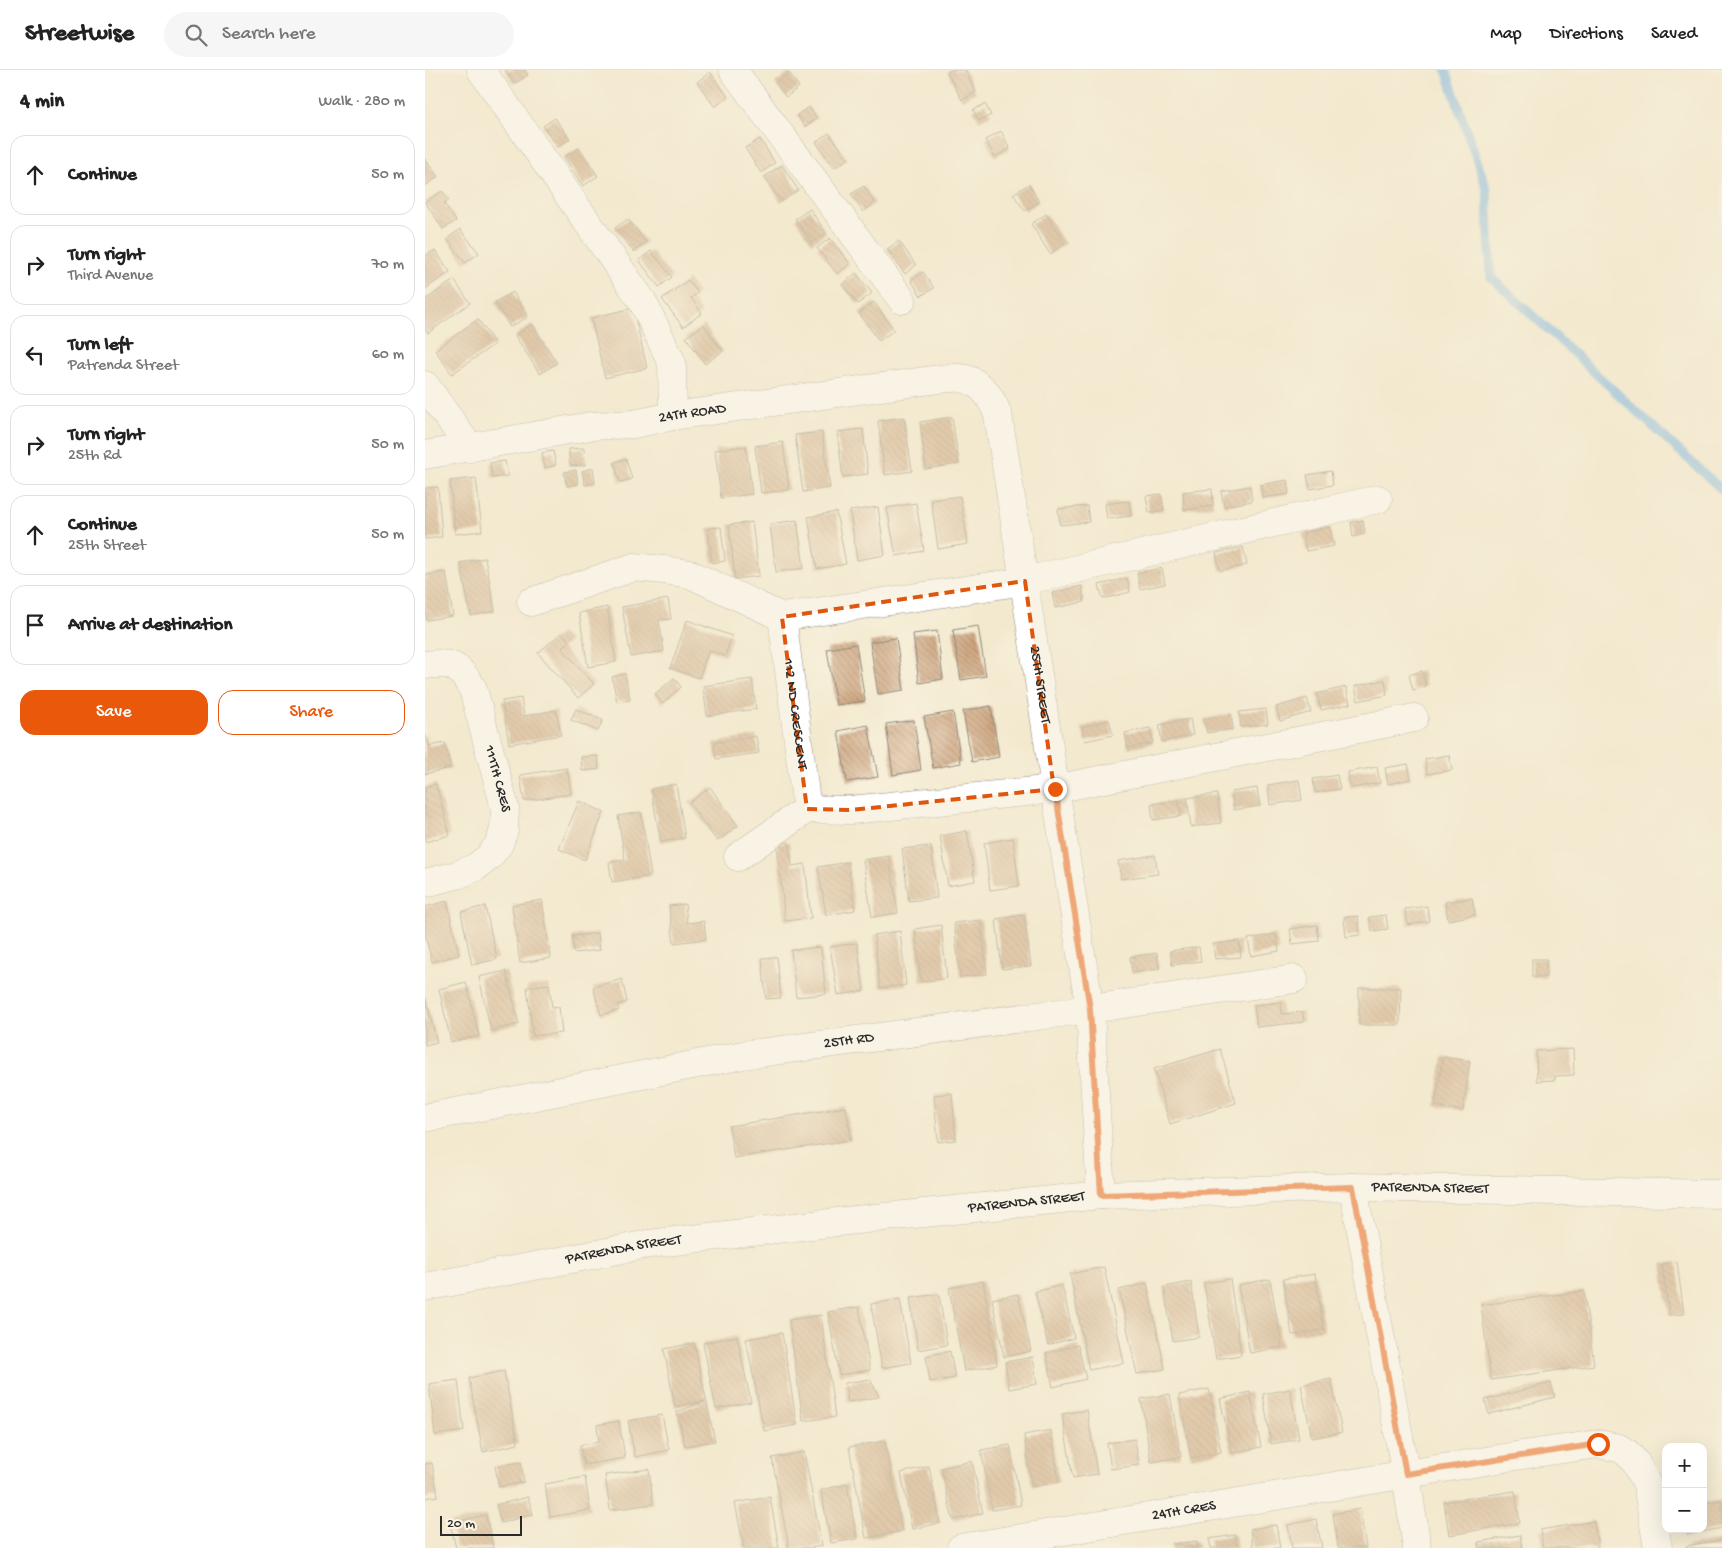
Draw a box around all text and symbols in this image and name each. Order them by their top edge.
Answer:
search box [164,12,514,57]
text: Streetwise [25,20,134,49]
icon: search [182,21,210,49]
text: Search here [222,23,316,46]
text: Map [1490,24,1522,45]
text: Directions [1550,24,1623,45]
text: Saved [1651,24,1697,45]
text: 4 min [20,90,64,115]
text: Walk · 280 m [318,93,405,112]
icon: ahead [21,161,49,189]
text: Continue [68,164,137,187]
text: 50 m [371,166,404,185]
text: Turn right [68,244,144,267]
icon: right [21,251,49,279]
text: 70 m [371,256,404,275]
text: Third Avenue [68,267,153,286]
text: Turn left [68,334,132,357]
icon: left [21,341,49,369]
text: 60 m [372,346,404,365]
text: Patrenda Street [68,357,178,376]
street label: 24TH ROAD [657,400,728,428]
text: Turn right [68,424,144,447]
icon: right [21,431,49,459]
text: 50 m [371,436,404,455]
text: 25th Rd [68,447,121,466]
text: Continue [68,514,137,537]
icon: ahead [21,521,49,549]
text: 50 m [371,526,404,545]
text: 25th Street [68,537,146,556]
icon: arrive [21,611,49,639]
text: Arrive at destination [68,614,232,637]
street label: 25TH STREET [1025,645,1054,726]
street label: 112 ND CRESCENT [778,657,811,772]
button: Save [20,690,208,735]
button: Share [218,690,405,735]
street label: 111TH CRES [479,742,514,812]
route end [1044,778,1067,801]
street label: 25TH RD [823,1029,875,1053]
street label: PATRENDA STREET [1370,1178,1490,1199]
street label: PATRENDA STREET [966,1188,1087,1218]
street label: PATRENDA STREET [563,1231,684,1269]
route start [1587,1433,1610,1456]
map controls [1662,1443,1707,1533]
button: + [1662,1443,1707,1488]
button: − [1662,1488,1707,1533]
street label: 24TH CRES [1151,1497,1217,1525]
scale bar [440,1513,523,1536]
text: 20 m [447,1516,475,1533]

